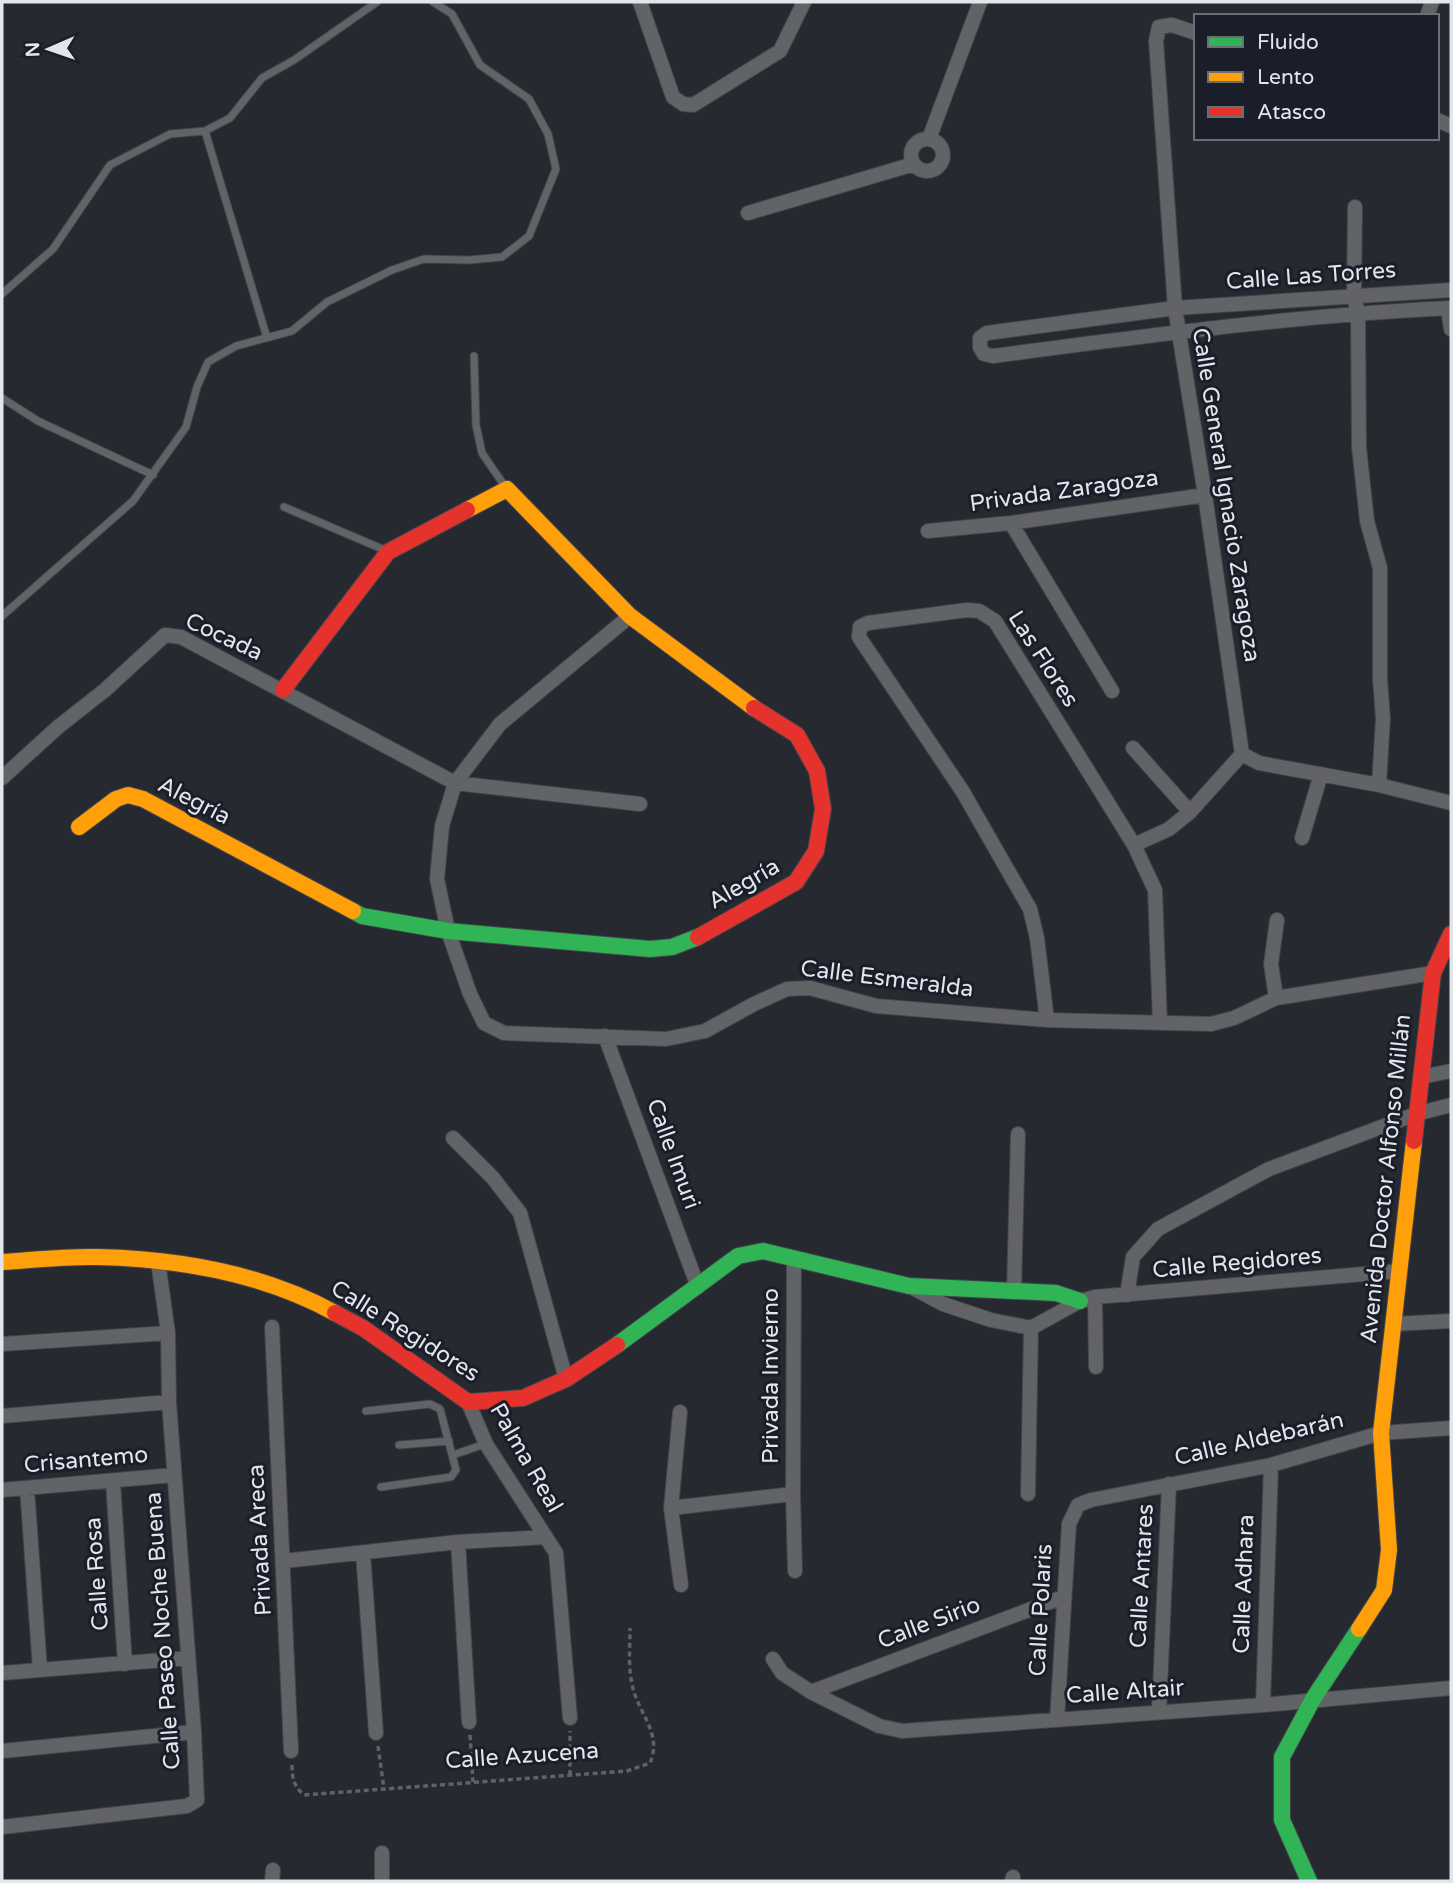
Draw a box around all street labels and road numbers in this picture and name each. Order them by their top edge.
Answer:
street label: Calle Las Torres [1225,256,1397,296]
street label: Calle General Ignacio Zaragoza [1186,326,1266,664]
street label: Privada Zaragoza [968,464,1160,518]
street label: Las Flores [1002,606,1084,712]
street label: Cocada [181,607,267,667]
street label: Alegría [153,771,235,831]
street label: Alegría [703,852,785,916]
street label: Calle Esmeralda [799,955,975,1003]
street label: Avenida Doctor Alfonso Millán [1355,1013,1417,1345]
street label: Calle Imuri [640,1095,706,1213]
street label: Calle Regidores [1151,1242,1323,1284]
street label: Calle Regidores [325,1274,485,1388]
street label: Privada Invierno [757,1288,785,1464]
street label: Palma Real [483,1398,569,1518]
street label: Calle Aldebarán [1172,1406,1346,1472]
street label: Crisantemo [23,1441,149,1479]
street label: Privada Areca [242,1463,278,1617]
street label: Calle Paseo Noche Buena [139,1491,187,1771]
street label: Calle Antares [1124,1503,1160,1649]
street label: Calle Adhara [1228,1514,1260,1654]
street label: Calle Rosa [79,1516,115,1632]
street label: Calle Polaris [1024,1543,1058,1677]
street label: Calle Sirio [874,1591,984,1655]
street label: Calle Altair [1065,1674,1185,1710]
street label: Calle Azucena [444,1737,600,1775]

